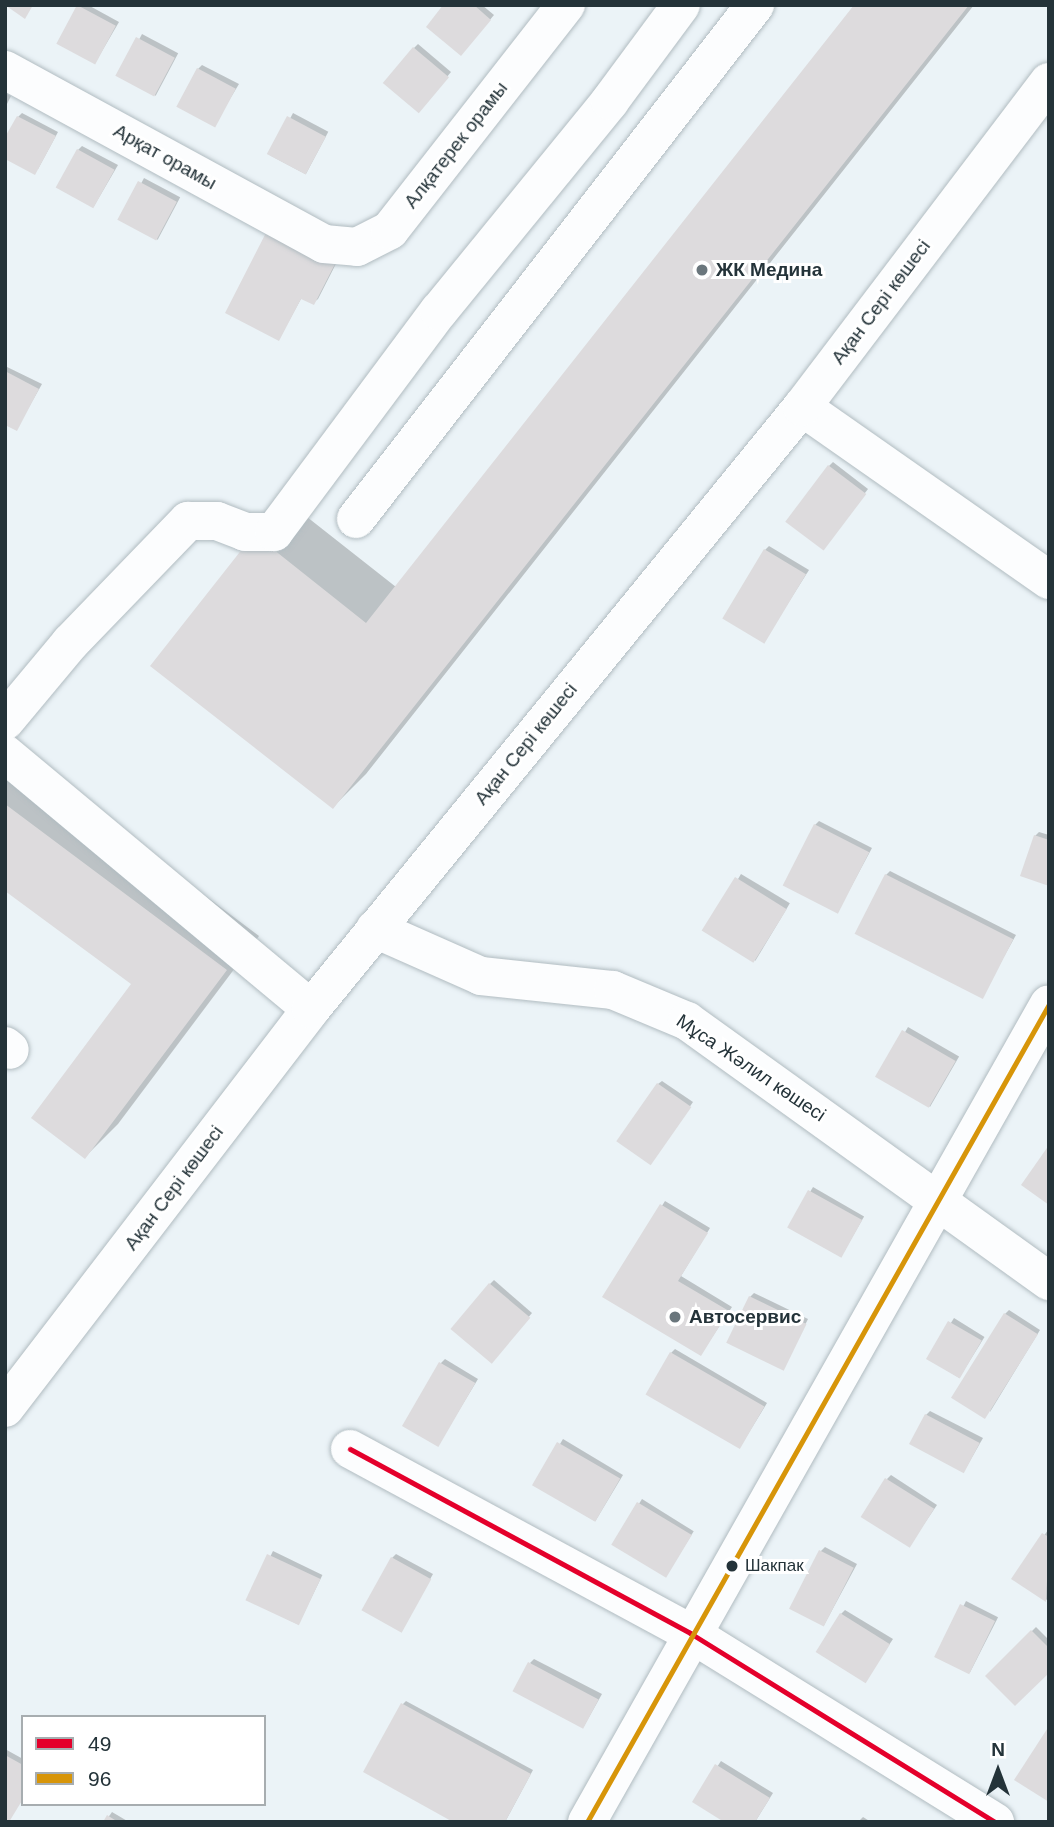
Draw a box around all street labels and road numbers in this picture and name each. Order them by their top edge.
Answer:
street label: Алқатерек орамы [399,77,513,213]
street label: Арқат орамы [110,119,220,195]
street label: Ақан Сері көшесі [827,235,935,369]
street label: Ақан Сері көшесі [470,679,582,809]
street label: Мұса Жәлил көшесі [672,1010,830,1126]
street label: Ақан Сері көшесі [120,1121,228,1255]

